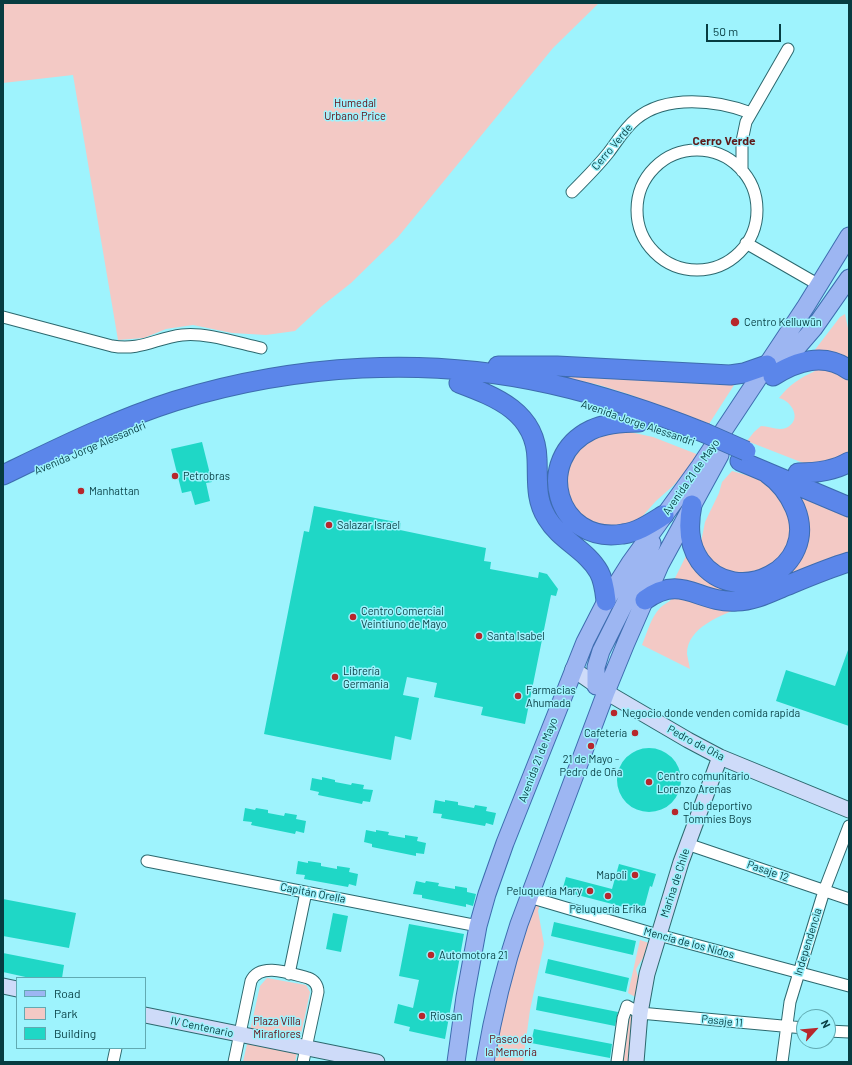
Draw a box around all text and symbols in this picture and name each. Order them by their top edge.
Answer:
scale bar [708,16,783,42]
text: 50 m [713,24,738,38]
park label: Humedal Urbano Price [324,96,386,122]
street label: Cerro Verde [589,121,635,173]
district label: Cerro Verde [692,134,756,148]
place label: Centro Kelluwün [744,315,822,329]
marker: Centro Kelluwün [729,316,741,328]
street label: Avenida Jorge Alessandri [579,397,697,449]
street label: Avenida Jorge Alessandri [32,419,148,477]
street label: Avenida 21 de Mayo [660,436,722,518]
place label: Petrobras [183,469,230,483]
marker: Petrobras [170,471,180,481]
place label: Manhattan [89,484,139,498]
marker: Manhattan [76,486,86,496]
place label: Salazar Israel [337,518,400,532]
marker: Salazar Israel [324,520,334,530]
place label: Centro Comercial Veintiuno de Mayo [361,604,447,630]
marker: Centro Comercial Veintiuno de Mayo [348,612,358,622]
place label: Santa Isabel [487,629,545,643]
marker: Santa Isabel [474,631,484,641]
place label: Librería Germania [343,664,389,690]
marker: Librería Germania [330,672,340,682]
place label: Farmacias Ahumada [526,683,576,709]
marker: Farmacias Ahumada [513,691,523,701]
place label: Negocio donde venden comida rapida [622,706,800,720]
marker: Negocio donde venden comida rapida [609,708,619,718]
street label: Avenida 21 de Mayo [516,716,560,804]
street label: Pedro de Oña [665,722,727,764]
place label: Cafetería [584,726,627,740]
marker: Cafetería [630,728,640,738]
marker: 21 de Mayo - Pedro de Oña [586,741,596,751]
place label: 21 de Mayo - Pedro de Oña [560,752,622,778]
place label: Centro comunitario Lorenzo Arenas [657,769,749,795]
marker: Centro comunitario Lorenzo Arenas [644,777,654,787]
place label: Club deportivo Tommies Boys [683,799,752,825]
marker: Club deportivo Tommies Boys [670,807,680,817]
street label: Marina de Chile [658,847,692,919]
street label: Pasaje 12 [745,858,791,884]
place label: Mapoli [596,868,627,882]
marker: Mapoli [630,870,640,880]
street label: Capitán Orella [279,880,347,906]
place label: Peluquería Mary [507,884,582,898]
marker: Peluquería Mary [585,886,595,896]
marker: Peluquería Erika [603,891,613,901]
place label: Peluquería Erika [569,902,647,916]
street label: Independencia [791,907,825,977]
street label: Mencía de los Nidos [642,925,736,961]
place label: Automotora 21 [439,948,508,962]
marker: Automotora 21 [426,950,436,960]
legend [16,977,146,1049]
text: Road [54,986,81,1000]
text: Park [54,1006,78,1020]
place label: Riosan [430,1009,462,1023]
north arrow [796,1009,836,1049]
marker: Riosan [417,1011,427,1021]
street label: Pasaje 11 [701,1012,743,1030]
street label: IV Centenario [169,1014,235,1040]
park label: Plaza Villa Miraflores [253,1014,301,1040]
text: N [819,1018,834,1030]
text: Building [54,1026,96,1040]
park label: Paseo de la Memoria [485,1032,537,1058]

